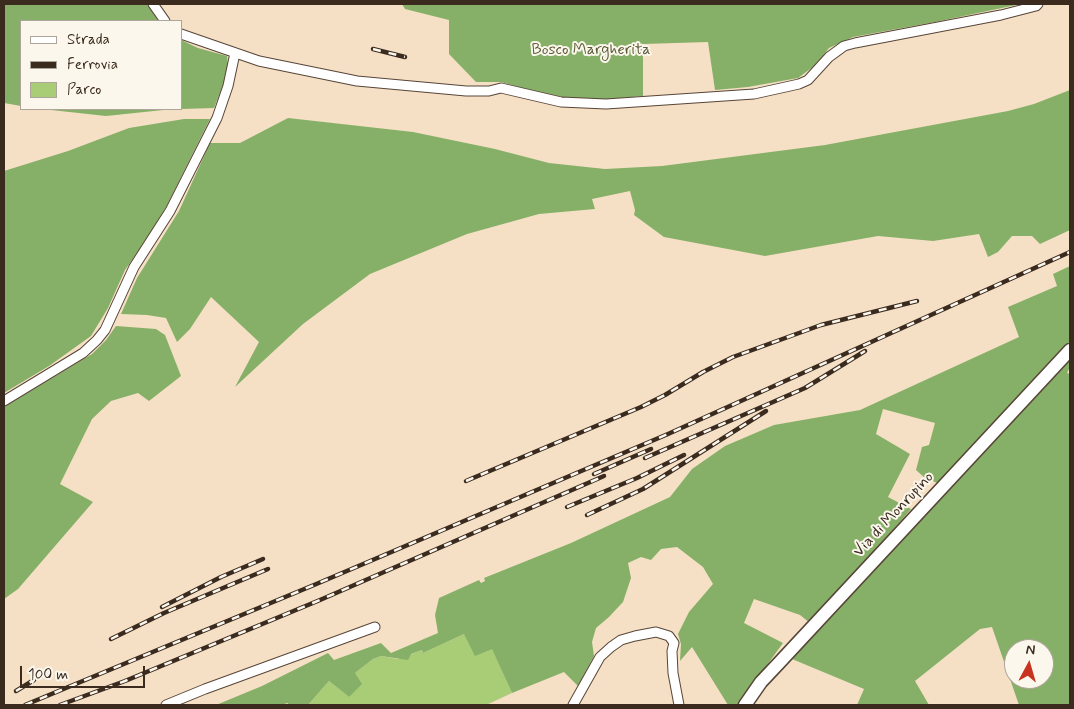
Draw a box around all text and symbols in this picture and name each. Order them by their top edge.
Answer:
legend [20,20,182,110]
text: Strada [67,30,110,50]
park label: Bosco Margherita [532,41,650,61]
text: Ferrovia [67,55,118,75]
text: Parco [67,80,101,100]
street label: Via di Monrupino [850,468,938,562]
north arrow [1004,639,1054,689]
text: N [1025,641,1036,660]
scale bar [22,656,148,688]
text: 100 m [28,665,68,685]

